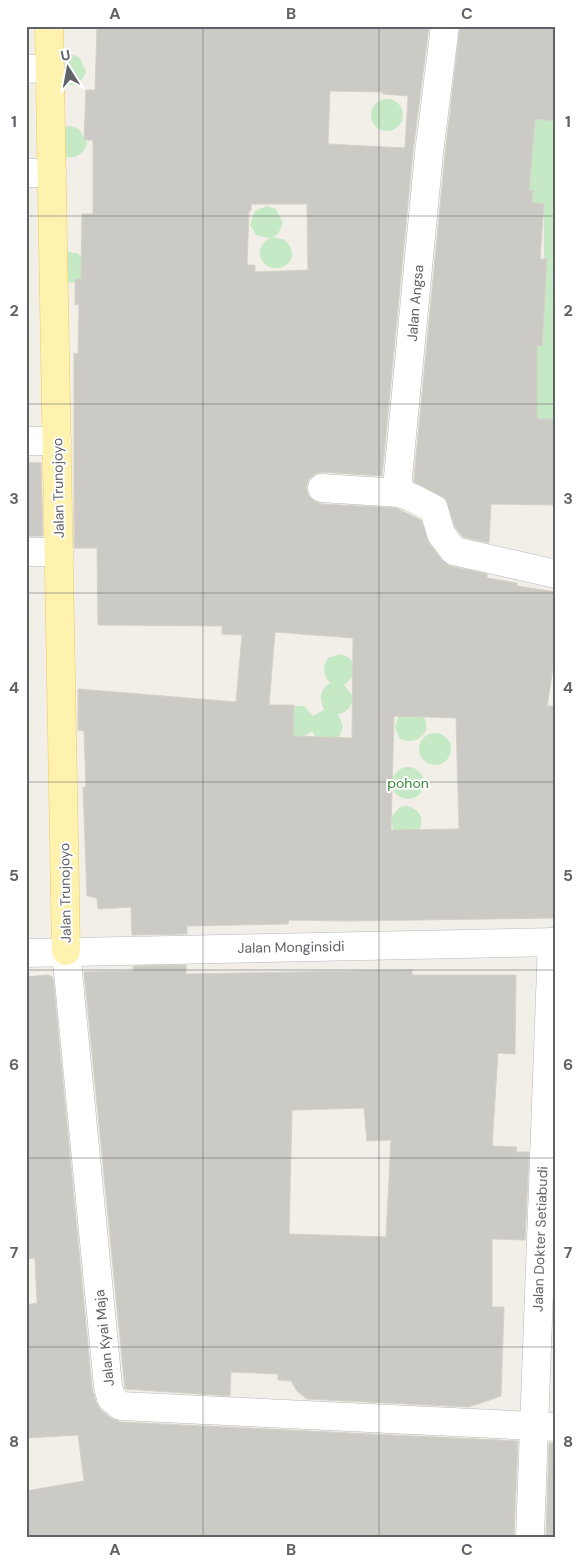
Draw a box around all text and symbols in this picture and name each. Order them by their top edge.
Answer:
text: A [109,3,121,24]
text: B [286,3,296,24]
text: C [461,3,473,24]
north arrow [42,42,92,92]
text: U [59,45,72,65]
text: 1 [11,111,17,132]
text: 1 [565,111,571,132]
street label: Jalan Angsa [403,264,427,342]
text: 2 [9,300,19,321]
text: 2 [563,300,573,321]
street label: Jalan Trunojoyo [48,438,68,538]
text: 3 [9,488,19,509]
text: 3 [563,488,573,509]
text: 4 [9,677,19,698]
text: 4 [563,677,573,698]
park label: pohon [387,774,429,792]
street label: Jalan Trunojoyo [55,843,75,943]
text: 5 [9,865,19,886]
text: 5 [563,865,573,886]
street label: Jalan Monginsidi [237,937,345,957]
text: 6 [9,1054,19,1075]
text: 6 [563,1054,573,1075]
street label: Jalan Dokter Setiabudi [528,1166,552,1312]
text: 7 [10,1242,19,1263]
text: 7 [564,1242,573,1263]
street label: Jalan Kyai Maja [90,1289,118,1387]
text: 8 [9,1431,19,1452]
text: 8 [563,1431,573,1452]
text: A [109,1539,121,1560]
text: B [286,1539,296,1560]
text: C [461,1539,473,1560]

